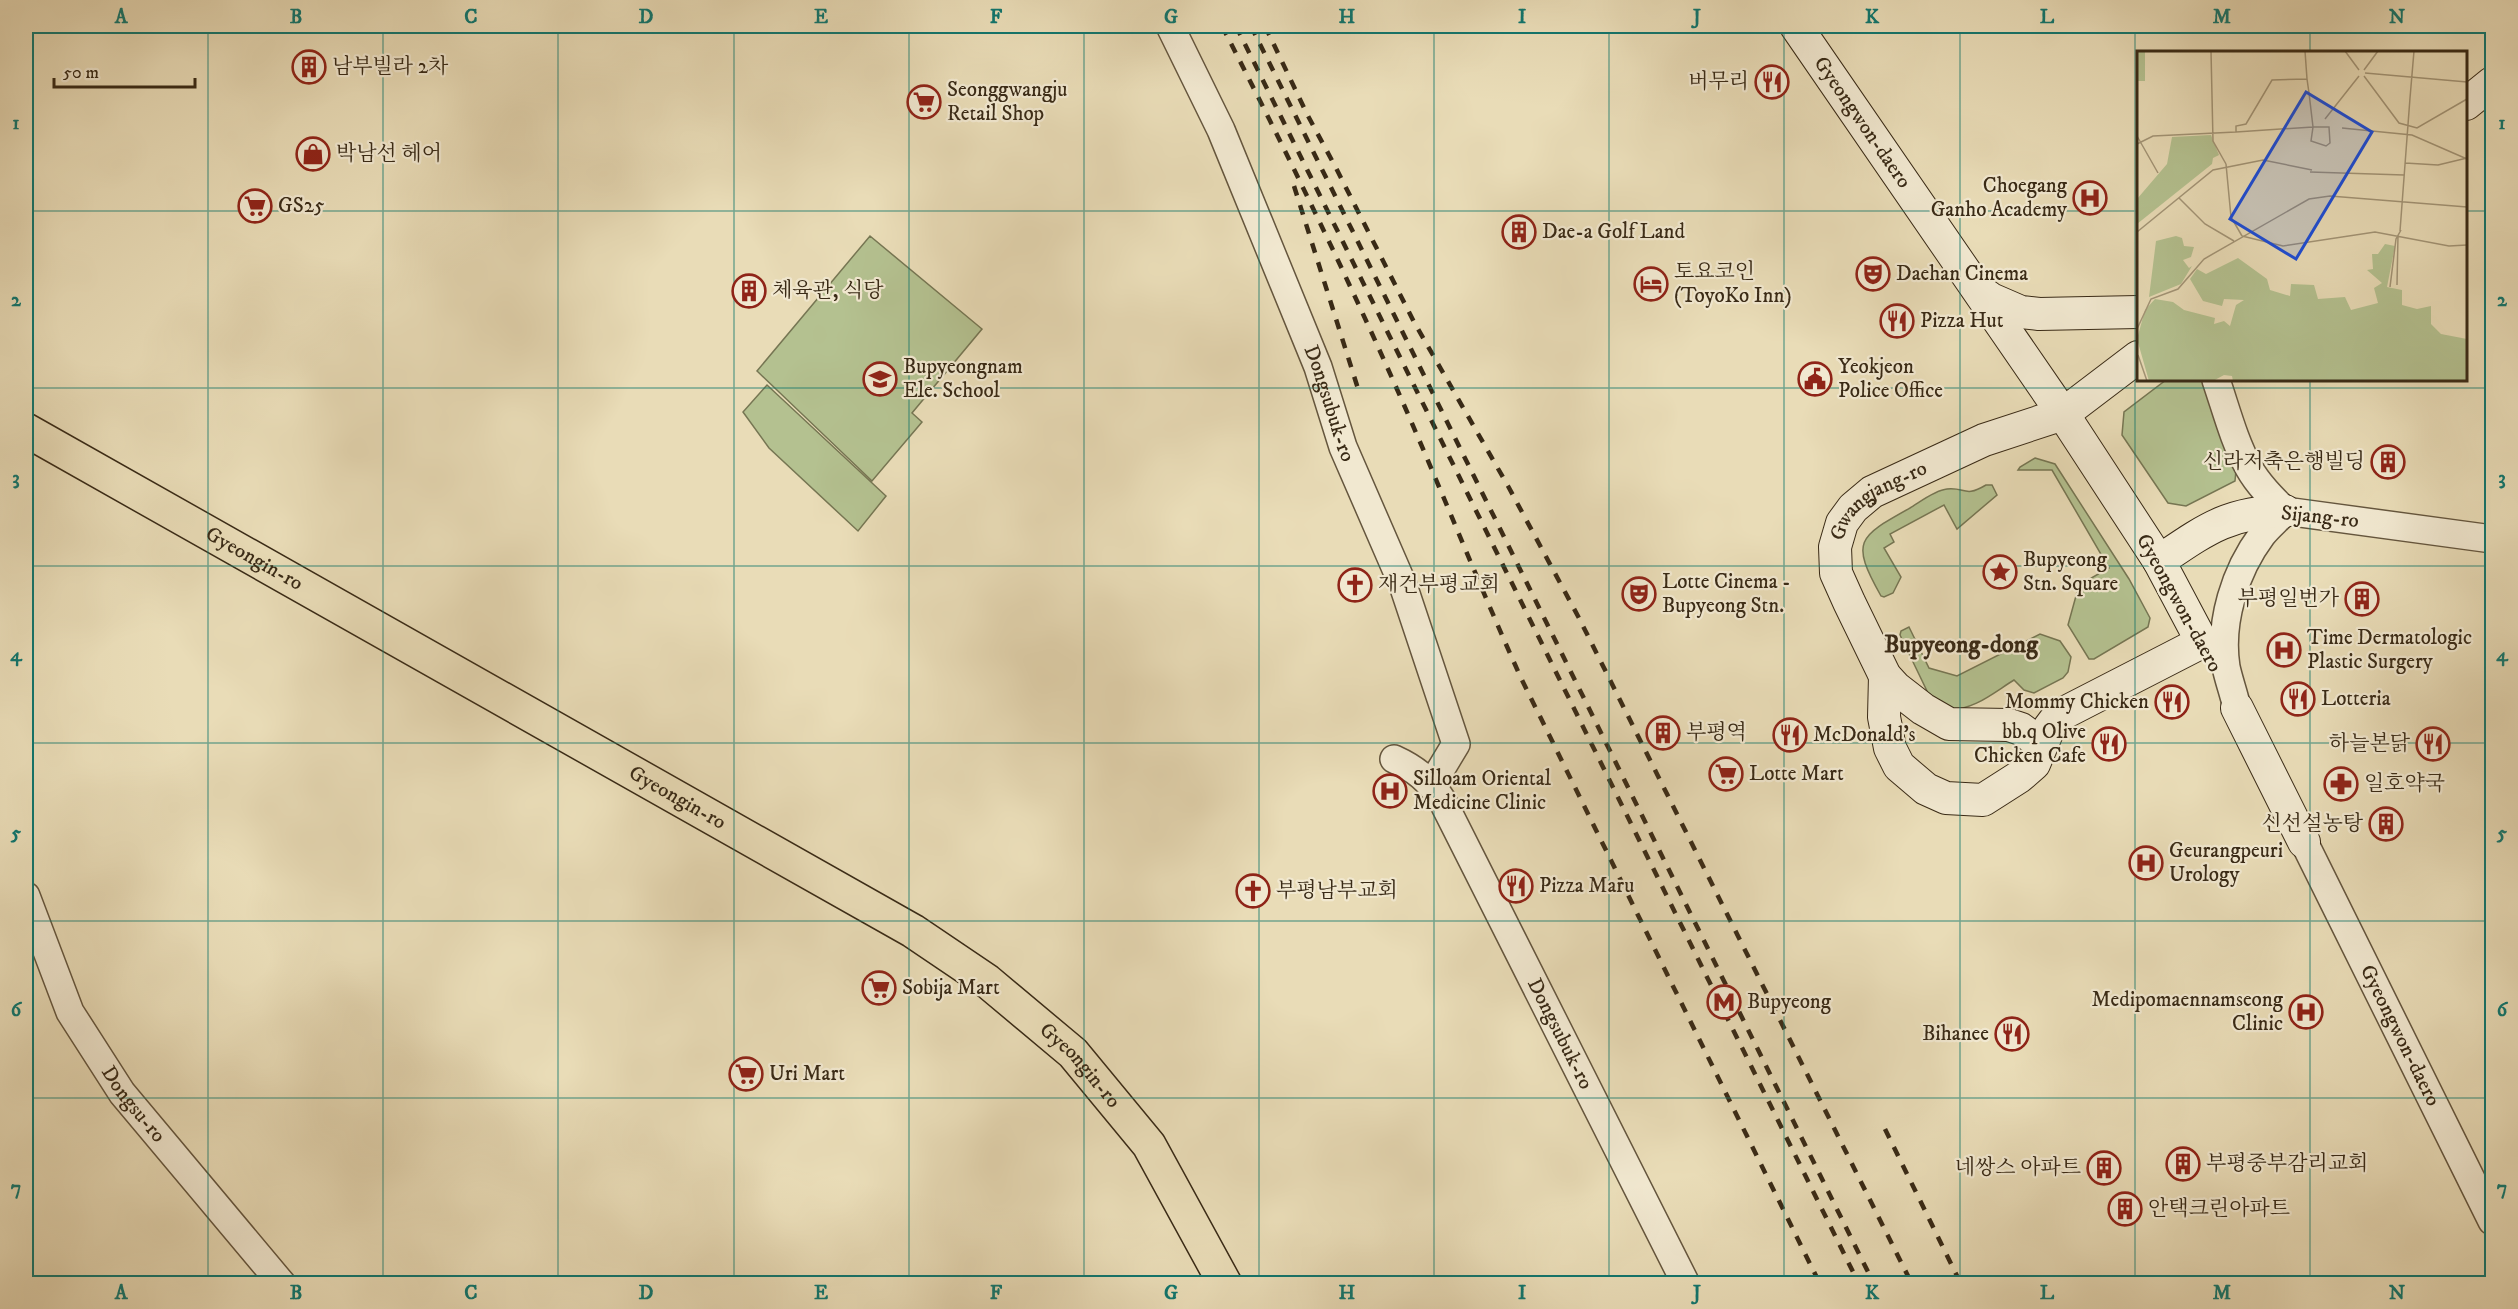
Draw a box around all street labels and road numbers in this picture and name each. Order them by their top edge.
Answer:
street label: Gyeongwon-daero [1808,51,1917,193]
street label: Dongsubuk-ro [1297,341,1361,466]
street label: Gwangjang-ro [1825,455,1931,543]
street label: Sijang-ro [2280,500,2360,534]
street label: Gyeongin-ro [201,521,307,597]
street label: Gyeongwon-daero [2130,529,2228,677]
street label: Gyeongin-ro [624,760,731,836]
street label: Gyeongwon-daero [2354,961,2446,1110]
street label: Dongsubuk-ro [1521,974,1599,1094]
street label: Gyeongin-ro [1034,1017,1126,1113]
street label: Dongsu-ro [95,1061,171,1148]

